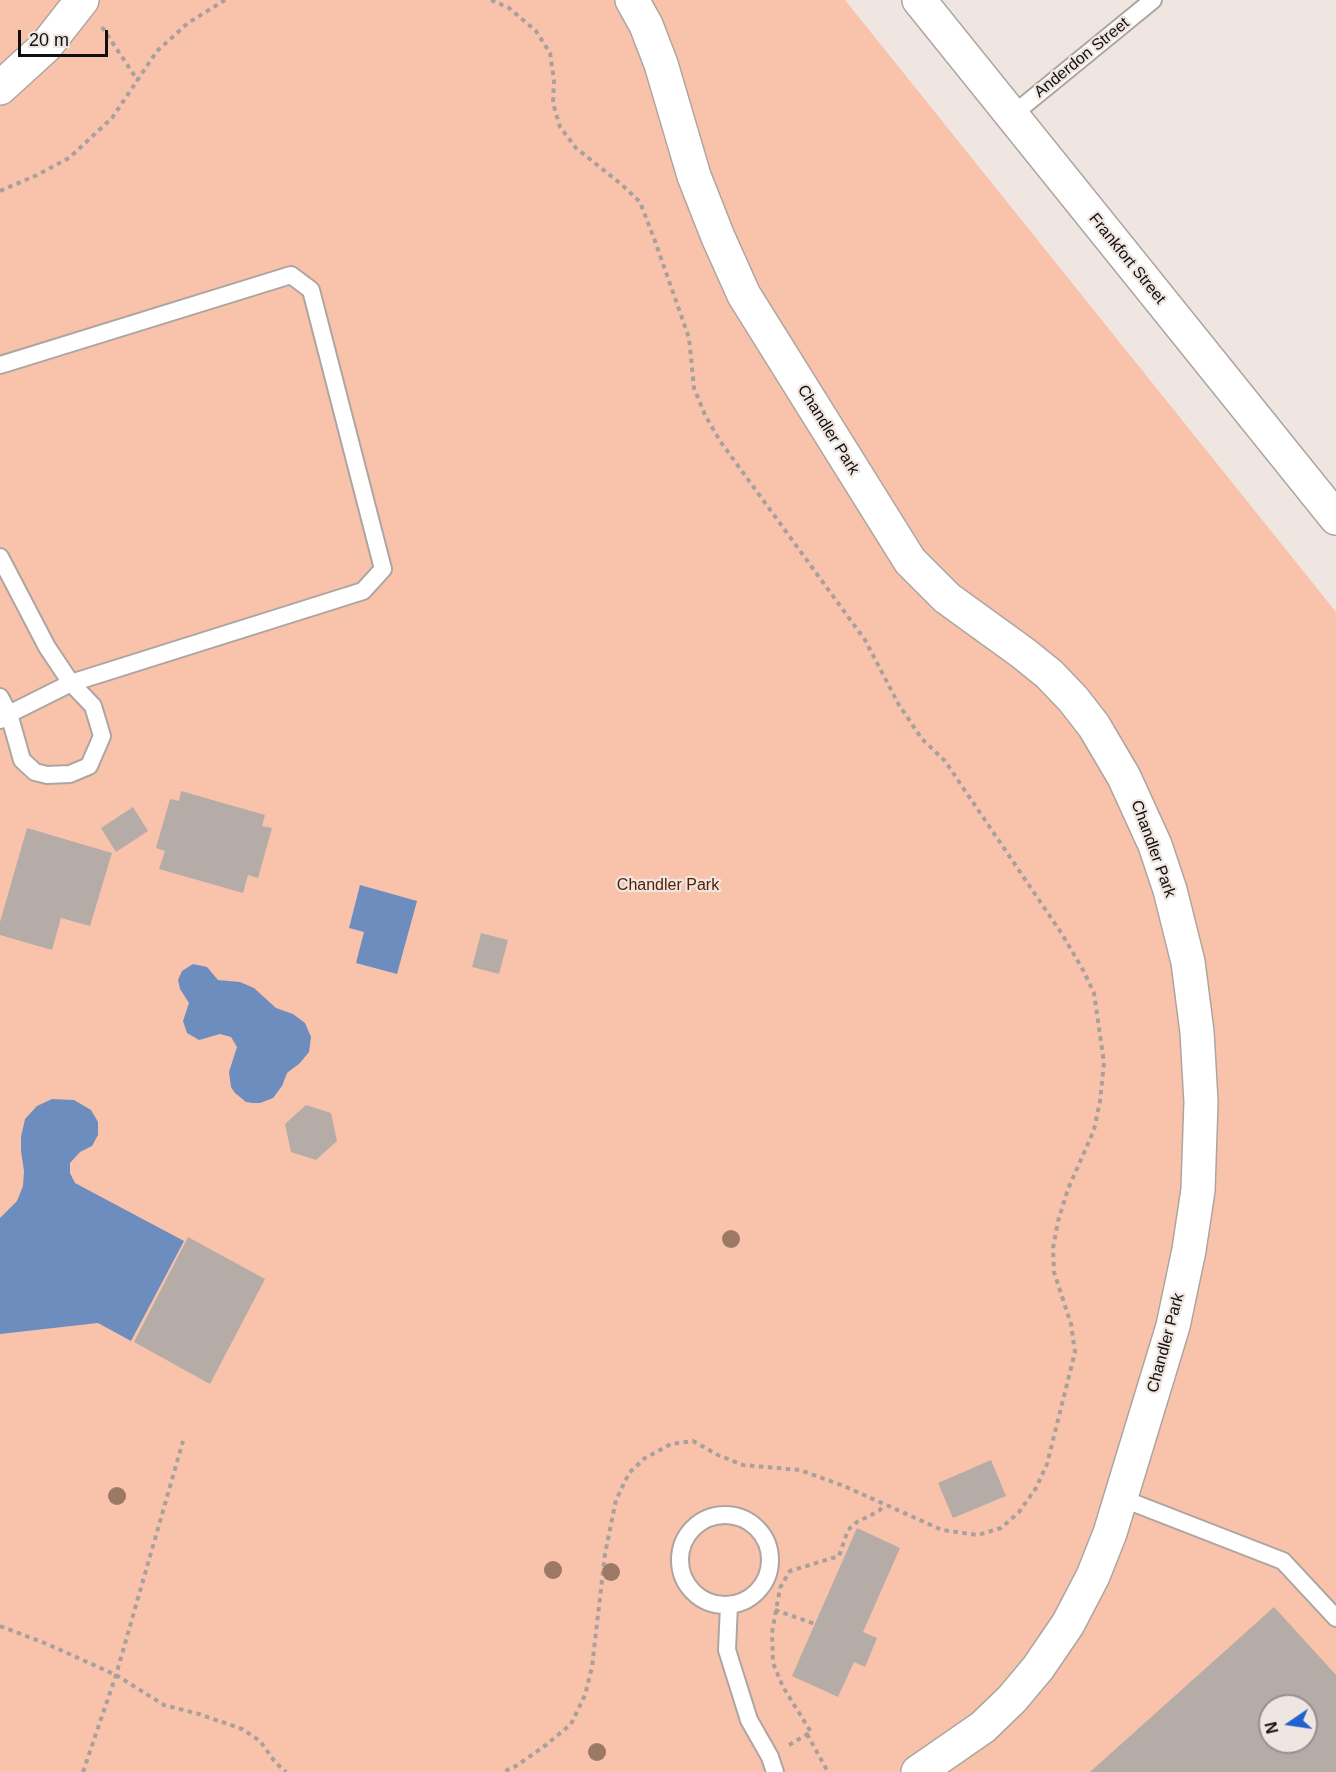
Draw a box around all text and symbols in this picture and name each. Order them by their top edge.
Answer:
street label: Anderdon Street [1031,14,1133,102]
scale bar [21,18,111,56]
text: 20 m [29,30,69,50]
street label: Frankfort Street [1085,210,1169,308]
street label: Chandler Park [793,382,863,478]
street label: Chandler Park [1126,798,1180,900]
park label: Chandler Park [617,876,719,896]
street label: Chandler Park [1143,1291,1189,1395]
north arrow [1258,1694,1318,1754]
text: N [1262,1720,1282,1735]

